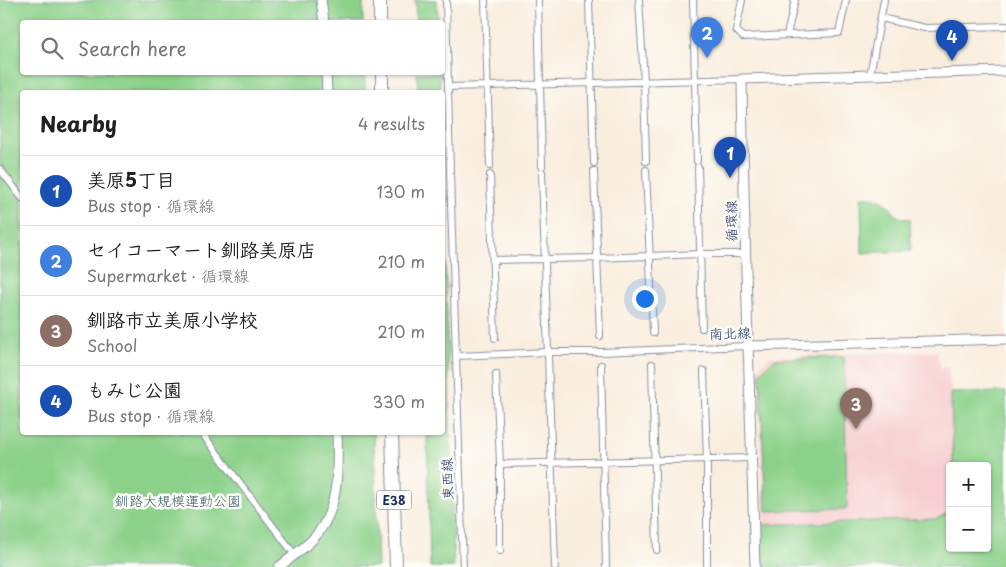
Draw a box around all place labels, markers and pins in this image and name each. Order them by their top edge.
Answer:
pin: 2 [691,17,723,58]
pin: 4 [936,20,968,61]
pin: 1 [714,137,746,178]
pin: 3 [840,388,872,429]

